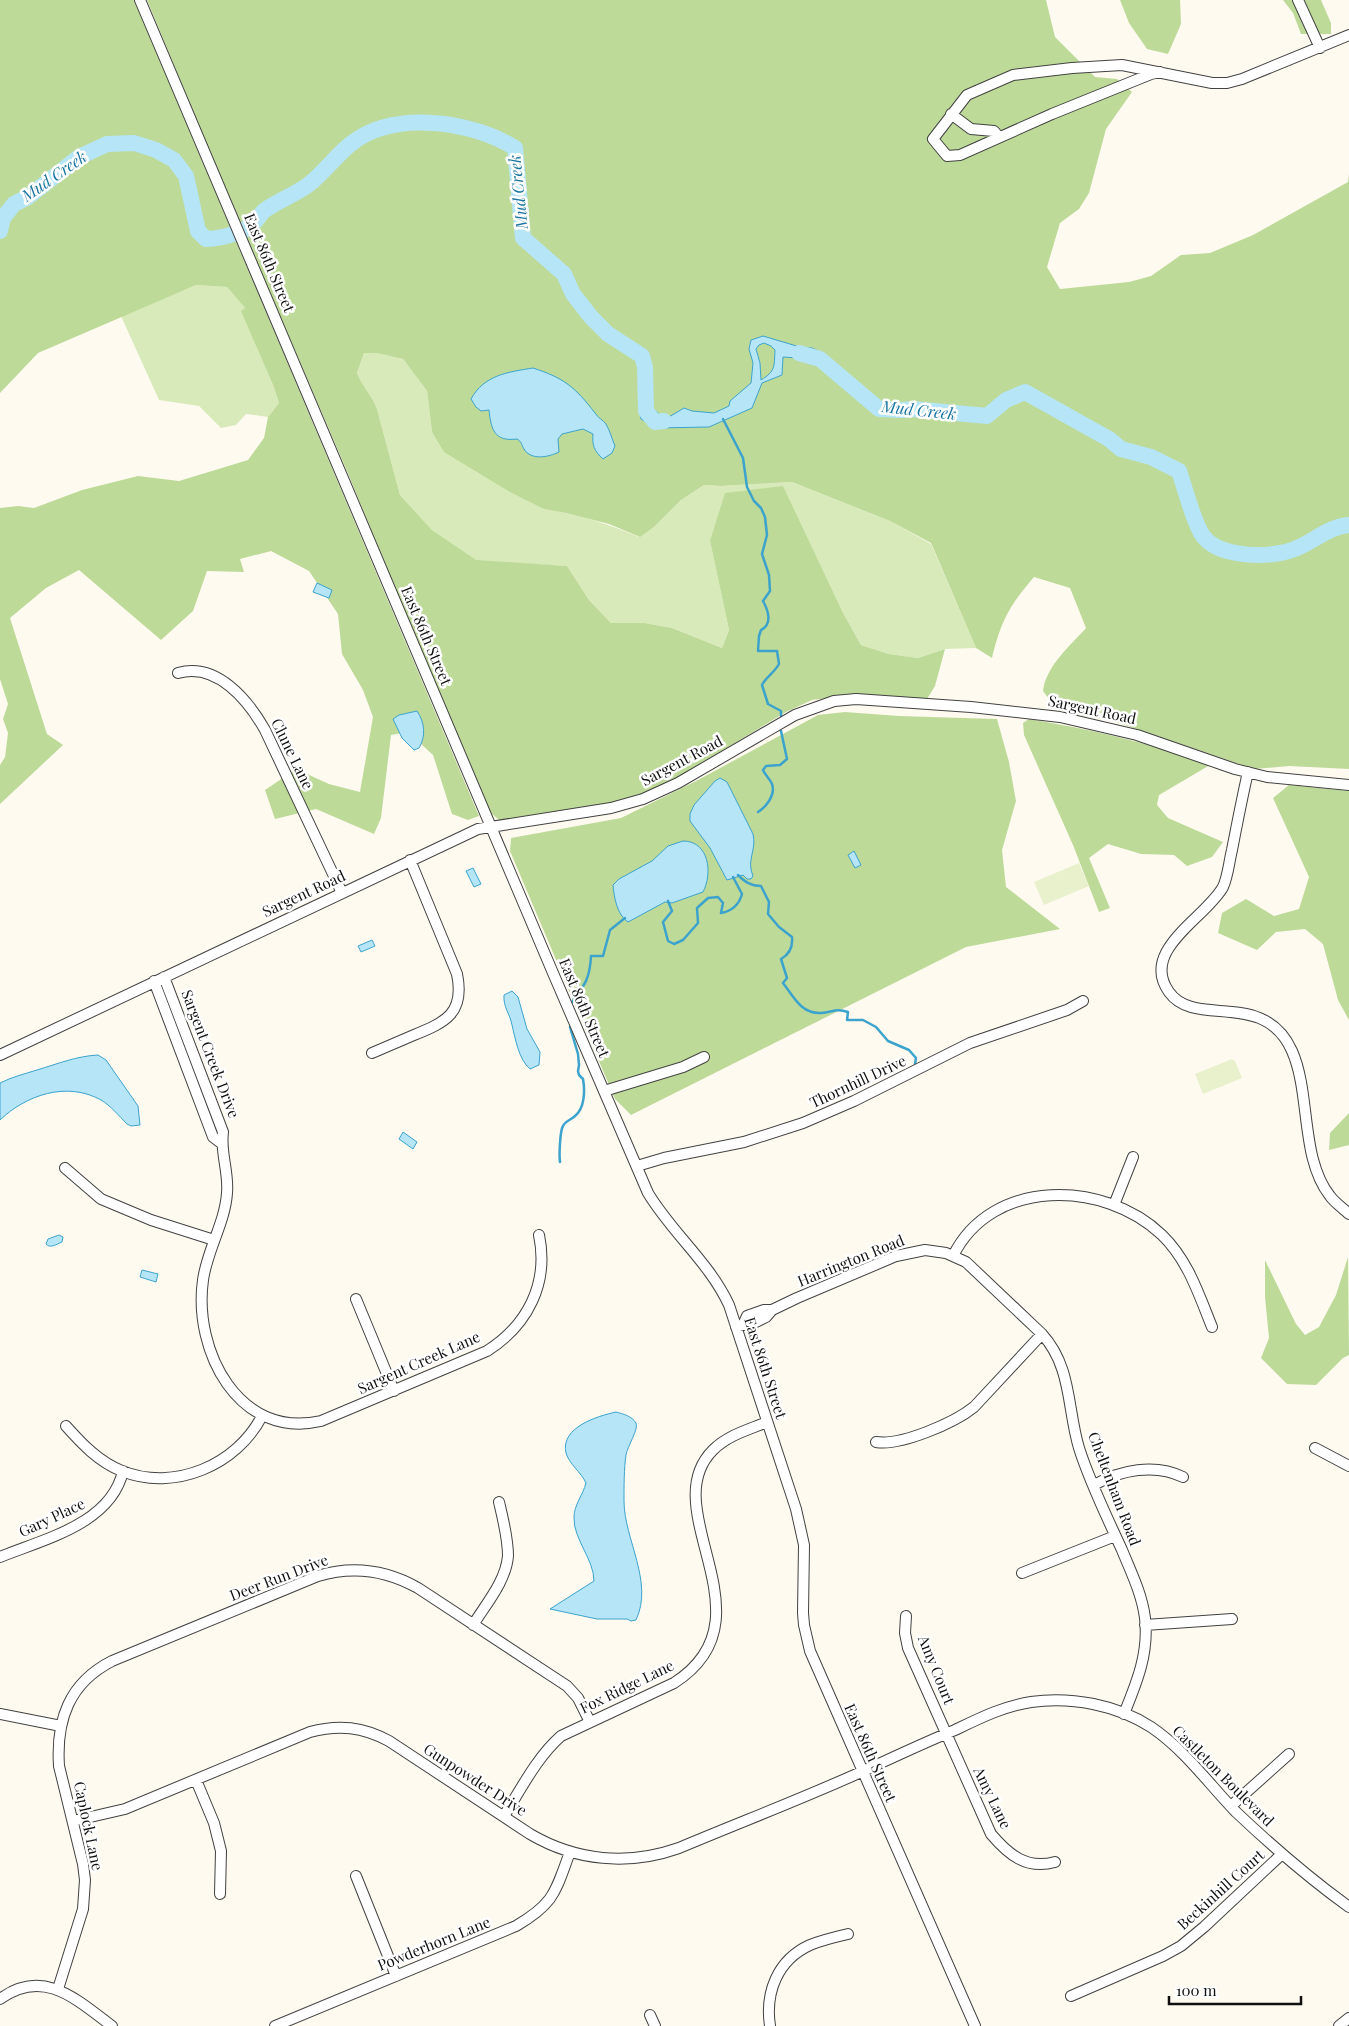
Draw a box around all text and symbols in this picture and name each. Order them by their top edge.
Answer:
water label: Mud Creek [16,146,90,206]
water label: Mud Creek [503,154,532,231]
street label: East 86th Street [240,210,300,316]
water label: Mud Creek [880,395,957,424]
street label: East 86th Street [397,583,457,689]
street label: Sargent Road [1046,690,1138,728]
street label: Clune Lane [267,715,319,792]
street label: Sargent Road [637,730,726,790]
street label: Sargent Road [259,865,349,921]
street label: East 86th Street [555,955,615,1061]
street label: Sargent Creek Drive [177,987,245,1121]
street label: Thornhill Drive [806,1050,909,1112]
street label: Harrington Road [794,1229,907,1291]
street label: East 86th Street [740,1314,792,1422]
street label: Sargent Creek Lane [354,1326,483,1398]
street label: Cheltenham Road [1084,1429,1146,1549]
street label: Gary Place [15,1493,88,1541]
street label: Deer Run Drive [227,1549,331,1605]
street label: Amy Court [914,1631,960,1708]
street label: Fox Ridge Lane [576,1655,677,1718]
street label: East 86th Street [840,1700,902,1806]
street label: Castleton Boulevard [1169,1720,1279,1830]
street label: Gunpowder Drive [420,1738,531,1820]
street label: Amy Lane [969,1762,1016,1832]
street label: Caplock Lane [70,1779,108,1872]
street label: Beckinhill Court [1173,1844,1269,1934]
street label: Powderhorn Lane [374,1911,493,1975]
scale bar [1169,1974,1302,2006]
text: 100 m [1176,1980,1217,2000]

